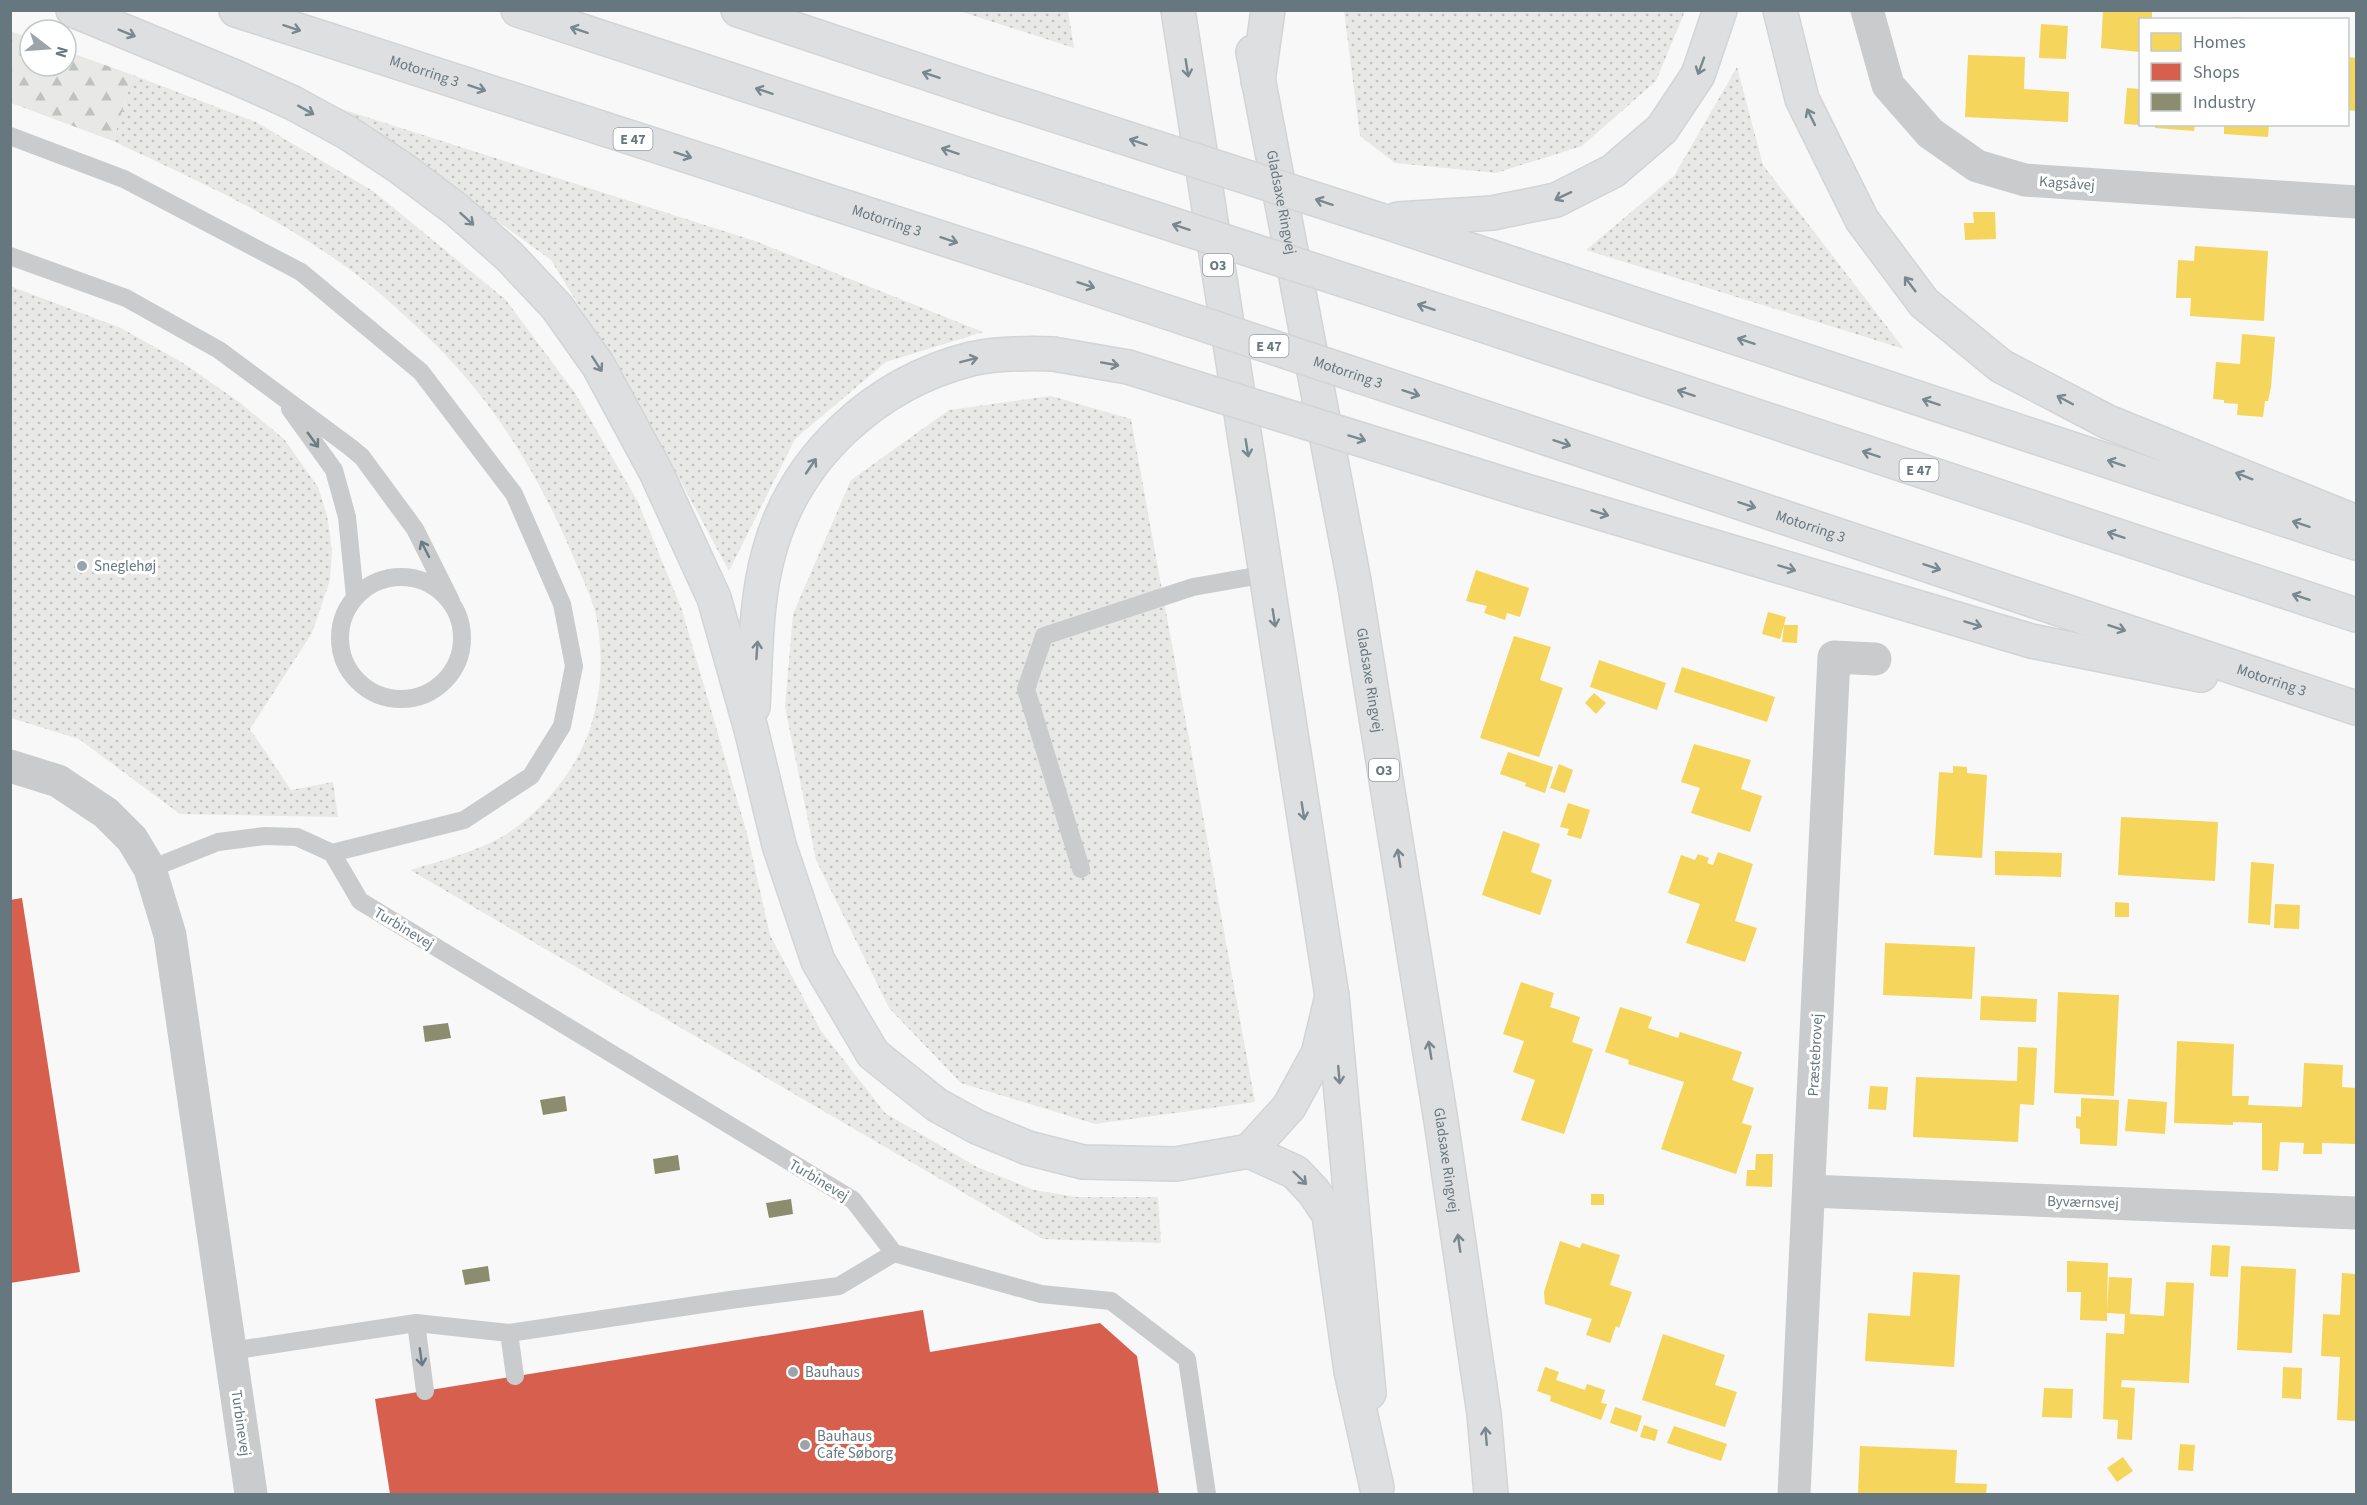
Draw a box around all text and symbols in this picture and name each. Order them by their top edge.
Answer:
north arrow [18,18,78,78]
legend [2139,18,2349,126]
one-way arrow [282,24,301,35]
one-way arrow [570,24,589,35]
one-way arrow [117,28,136,39]
text: Homes [2193,30,2246,55]
text: N [49,44,73,60]
street label: Motorring 3 [387,50,462,92]
one-way arrow [1695,56,1706,75]
one-way arrow [1182,58,1193,78]
text: Shops [2193,60,2240,85]
one-way arrow [922,69,941,80]
one-way arrow [467,84,486,95]
one-way arrow [755,85,774,96]
text: Industry [2193,90,2256,115]
one-way arrow [297,104,314,116]
one-way arrow [1805,109,1817,126]
road number: E 47 [614,128,652,150]
one-way arrow [1129,136,1148,147]
one-way arrow [941,145,960,156]
street label: Gladsaxe Ringvej [1261,148,1301,256]
one-way arrow [673,150,692,161]
street label: Kagsåvej [2038,171,2096,196]
one-way arrow [1555,191,1573,202]
one-way arrow [1315,195,1334,206]
street label: Motorring 3 [849,200,924,242]
one-way arrow [459,212,474,226]
one-way arrow [1172,220,1191,231]
one-way arrow [939,236,958,247]
road number: O3 [1203,254,1233,276]
one-way arrow [1904,276,1917,292]
one-way arrow [1076,281,1095,292]
one-way arrow [1417,300,1436,311]
one-way arrow [1737,334,1756,345]
road number: E 47 [1250,335,1288,357]
street label: Motorring 3 [1310,351,1385,394]
one-way arrow [960,354,979,366]
one-way arrow [590,355,603,372]
one-way arrow [1100,359,1120,370]
one-way arrow [1677,386,1696,397]
one-way arrow [1401,388,1420,399]
one-way arrow [2056,393,2074,405]
one-way arrow [1922,396,1941,407]
one-way arrow [306,431,319,447]
one-way arrow [1347,433,1366,444]
one-way arrow [1242,437,1253,457]
one-way arrow [1552,439,1571,450]
one-way arrow [1862,448,1881,459]
one-way arrow [2107,457,2126,468]
one-way arrow [805,459,817,475]
road number: E 47 [1900,459,1938,481]
one-way arrow [2235,470,2254,481]
one-way arrow [1737,500,1756,511]
street label: Motorring 3 [1773,505,1848,548]
one-way arrow [1590,508,1609,519]
one-way arrow [2292,518,2311,529]
one-way arrow [2107,529,2126,540]
one-way arrow [419,541,431,559]
place label: Sneglehøj [94,556,156,577]
marker: Sneglehøj [75,559,89,573]
one-way arrow [1922,562,1941,573]
one-way arrow [1777,563,1796,574]
one-way arrow [2292,590,2311,601]
one-way arrow [1268,608,1279,627]
one-way arrow [1963,619,1982,630]
one-way arrow [2107,624,2126,635]
street label: Gladsaxe Ringvej [1351,626,1388,734]
one-way arrow [751,641,762,660]
street label: Motorring 3 [2234,659,2309,702]
road number: O3 [1369,759,1399,781]
one-way arrow [1298,800,1309,820]
one-way arrow [1393,848,1404,868]
street label: Turbinevej [370,902,438,955]
street label: Præstebrovej [1803,1013,1828,1097]
one-way arrow [1424,1041,1435,1061]
one-way arrow [1334,1064,1345,1084]
street label: Gladsaxe Ringvej [1428,1106,1464,1214]
street label: Turbinevej [785,1154,853,1207]
one-way arrow [1292,1171,1307,1185]
street label: Byværnsvej [2047,1191,2119,1214]
one-way arrow [1454,1234,1465,1253]
one-way arrow [416,1346,427,1366]
place label: Bauhaus [805,1362,860,1383]
marker: Bauhaus [786,1365,800,1379]
street label: Turbinevej [225,1389,256,1457]
place label: Bauhaus Cafe Søborg [817,1426,893,1464]
one-way arrow [1480,1427,1491,1447]
marker: Bauhaus Cafe Søborg [798,1438,812,1452]

